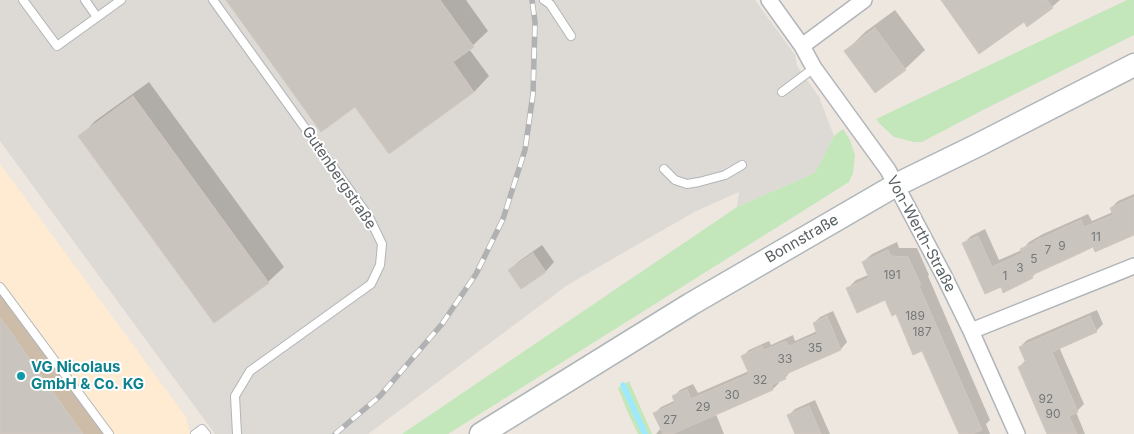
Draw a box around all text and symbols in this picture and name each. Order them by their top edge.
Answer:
street label: Gutenbergstraße [298,123,380,233]
street label: Von-Werth-Straße [883,173,959,295]
street label: Bonnstraße [762,211,842,267]
house number: 11 [1091,230,1101,244]
house number: 9 [1058,239,1066,253]
house number: 7 [1045,243,1051,257]
house number: 5 [1030,252,1038,266]
house number: 3 [1016,261,1024,275]
house number: 191 [883,268,901,282]
house number: 1 [1003,269,1007,283]
house number: 189 [905,309,925,323]
house number: 187 [912,325,932,339]
house number: 35 [808,341,822,355]
house number: 33 [778,352,792,366]
place label: VG Nicolaus GmbH & Co. KG [31,358,144,393]
marker: VG Nicolaus GmbH & Co. KG [15,370,27,382]
house number: 32 [753,373,767,387]
house number: 30 [725,388,739,402]
house number: 92 [1039,392,1053,406]
house number: 29 [696,400,710,414]
house number: 90 [1045,407,1061,421]
house number: 27 [663,413,677,427]

